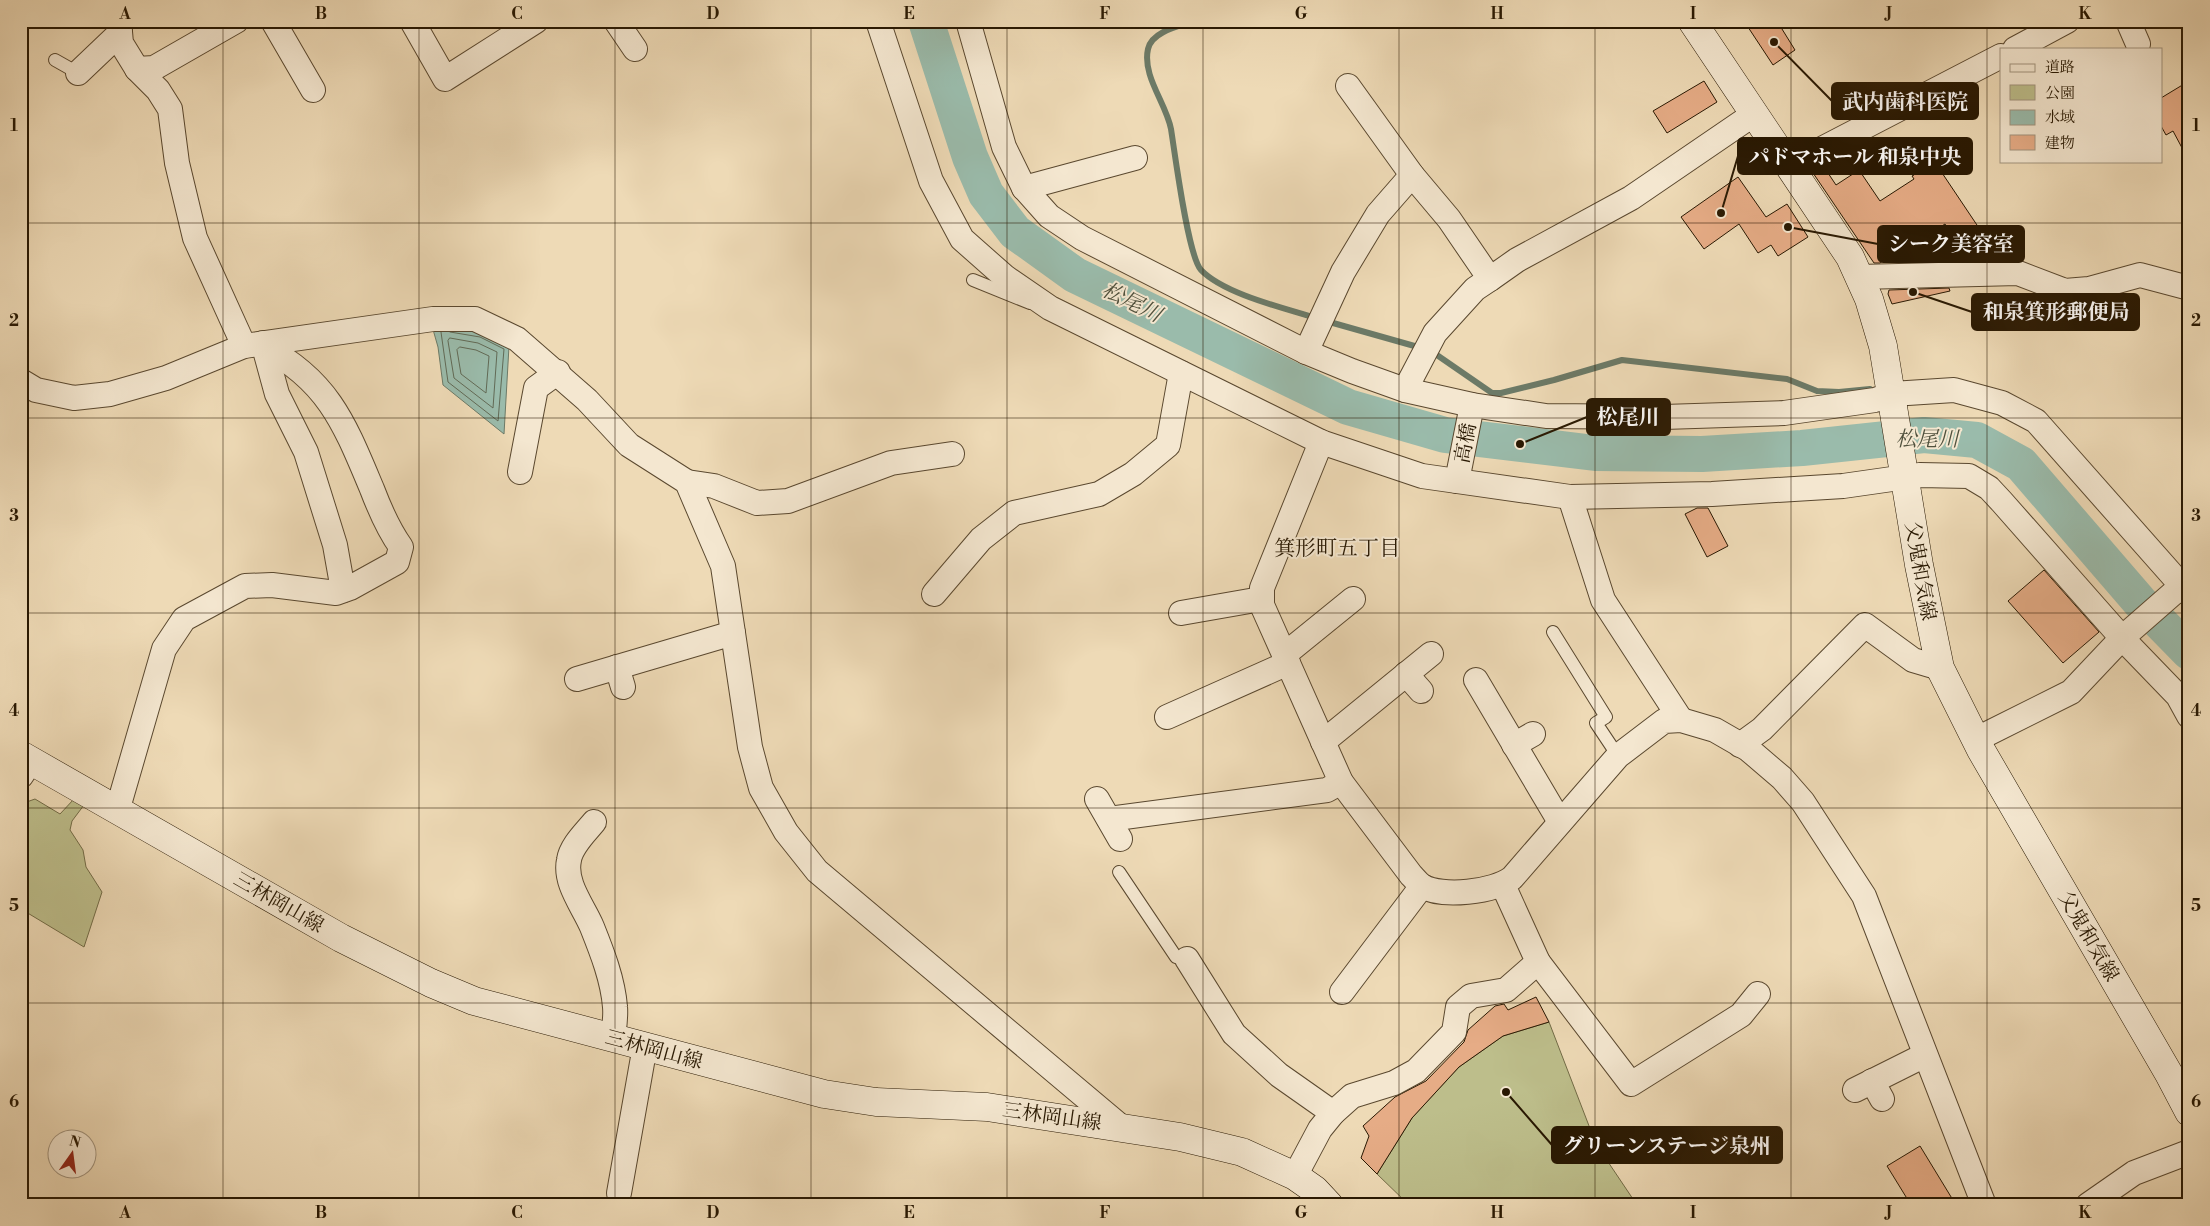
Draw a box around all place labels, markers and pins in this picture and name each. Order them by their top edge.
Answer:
callout: 武内歯科医院 [1832,83,1978,119]
callout: パドマホール 和泉中央 [1738,138,1972,174]
callout: シーク美容室 [1878,226,2024,262]
callout: 和泉箕形郵便局 [1972,294,2139,330]
callout: 松尾川 [1587,399,1670,435]
callout: グリーンステージ泉州 [1552,1127,1782,1163]

